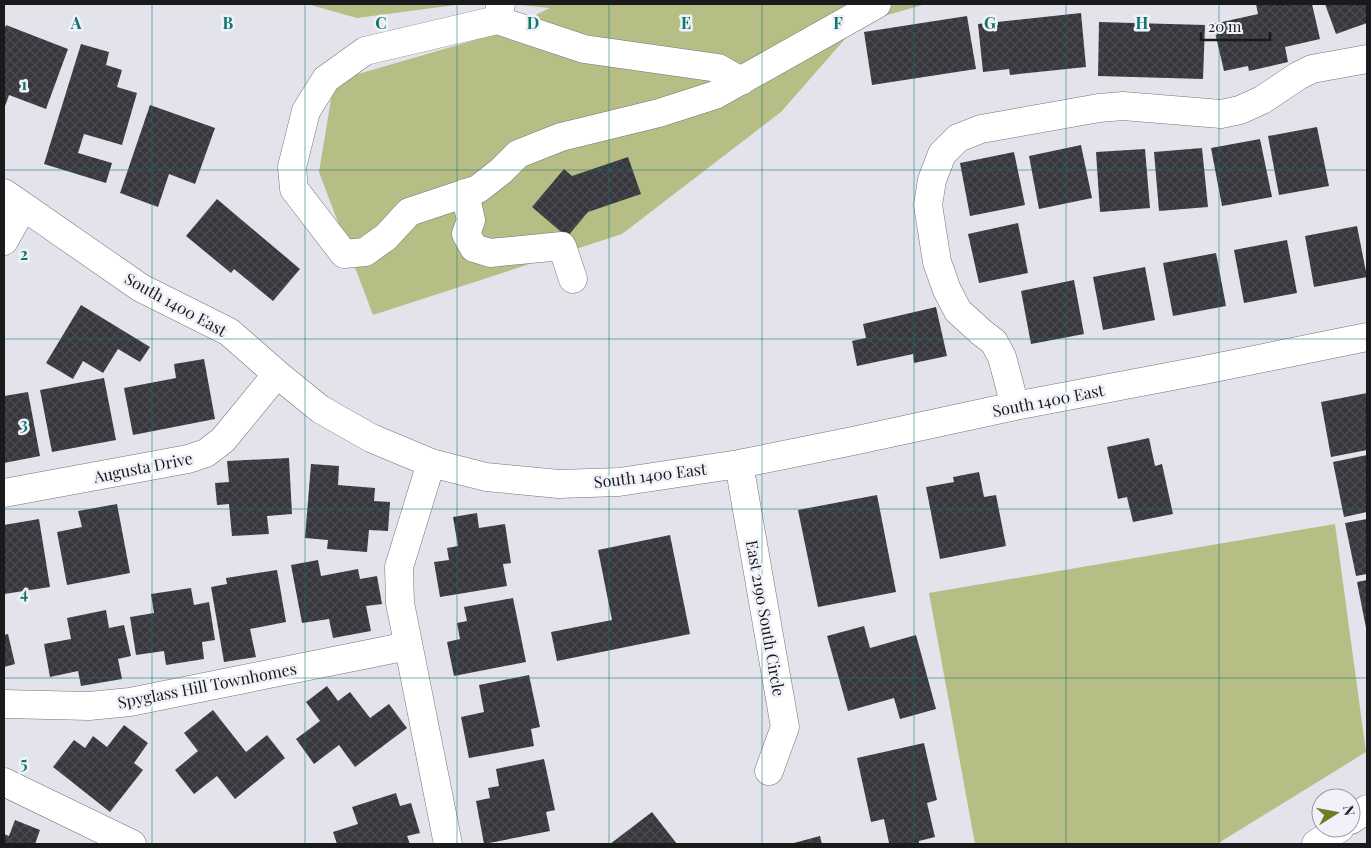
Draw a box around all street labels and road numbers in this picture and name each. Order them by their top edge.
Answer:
street label: South 1400 East [121,267,231,341]
street label: South 1400 East [990,379,1106,421]
street label: Augusta Drive [91,447,194,487]
street label: South 1400 East [592,458,708,492]
street label: East 2190 South Circle [742,538,790,698]
street label: Spyglass Hill Townhomes [116,657,298,713]

